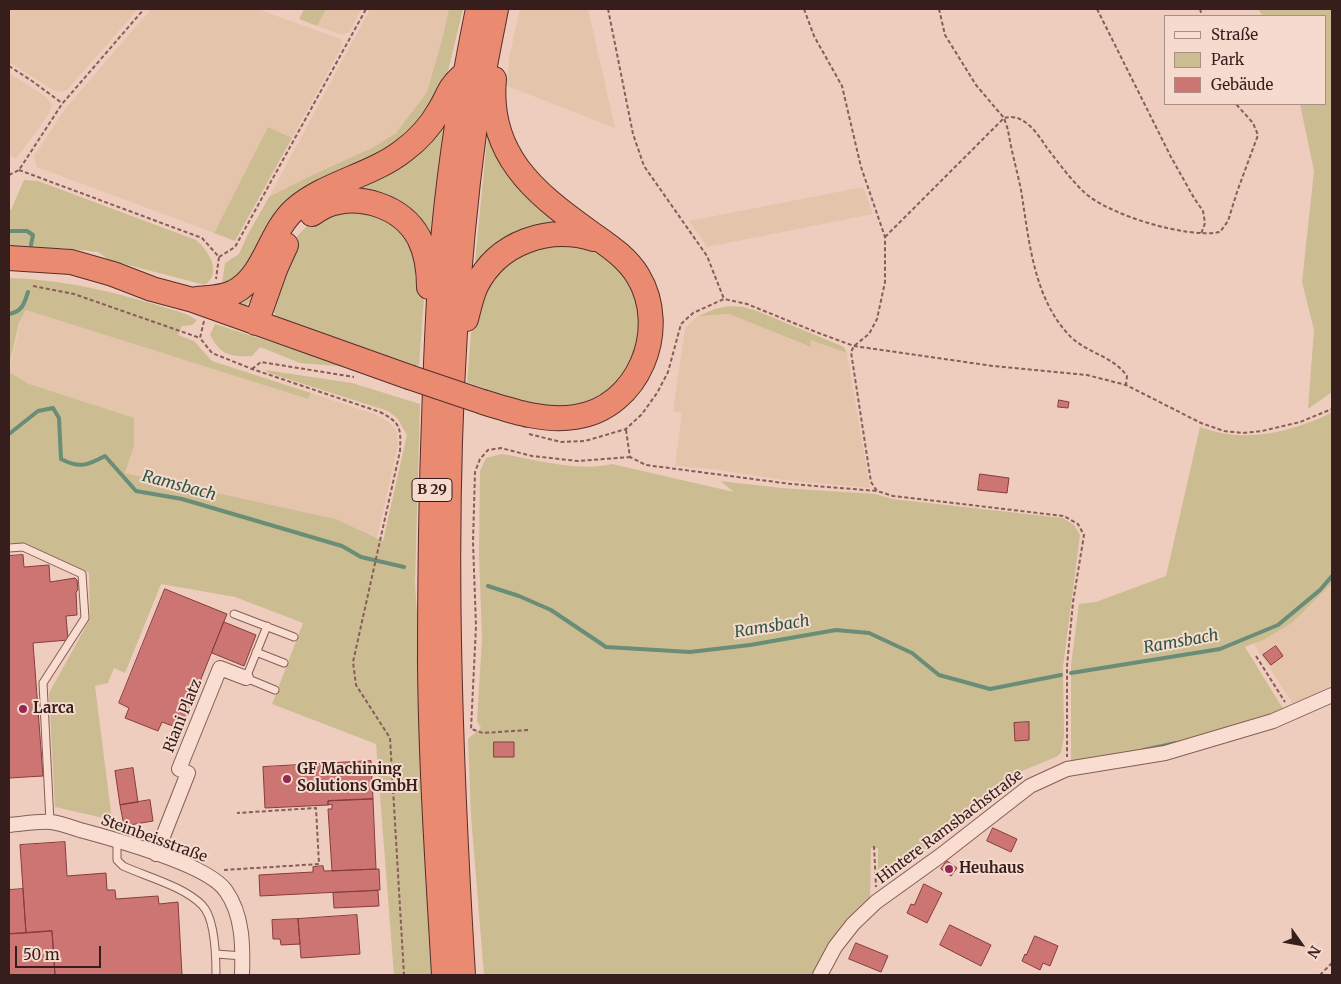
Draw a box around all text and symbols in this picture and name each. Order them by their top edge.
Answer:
legend [1164,15,1326,105]
text: Straße [1211,25,1258,44]
text: Park [1211,50,1244,69]
text: Gebäude [1211,75,1273,94]
water label: Ramsbach [140,467,218,505]
road number: B 29 [412,478,452,502]
water label: Ramsbach [733,612,811,642]
water label: Ramsbach [1142,626,1220,658]
street label: Riani Platz [160,677,206,755]
place label: Larca [33,700,74,718]
marker: Larca [17,703,29,715]
place label: GF Machining Solutions GmbH [297,761,418,796]
street label: Hintere Ramsbachstraße [873,766,1027,888]
marker: GF Machining Solutions GmbH [281,773,293,785]
street label: Steinbeisstraße [98,811,210,867]
place label: Heuhaus [959,860,1024,878]
marker: Heuhaus [943,863,955,875]
north arrow [1276,919,1326,969]
scale bar [18,936,104,968]
text: N [1303,942,1324,961]
text: 50 m [23,945,60,964]

